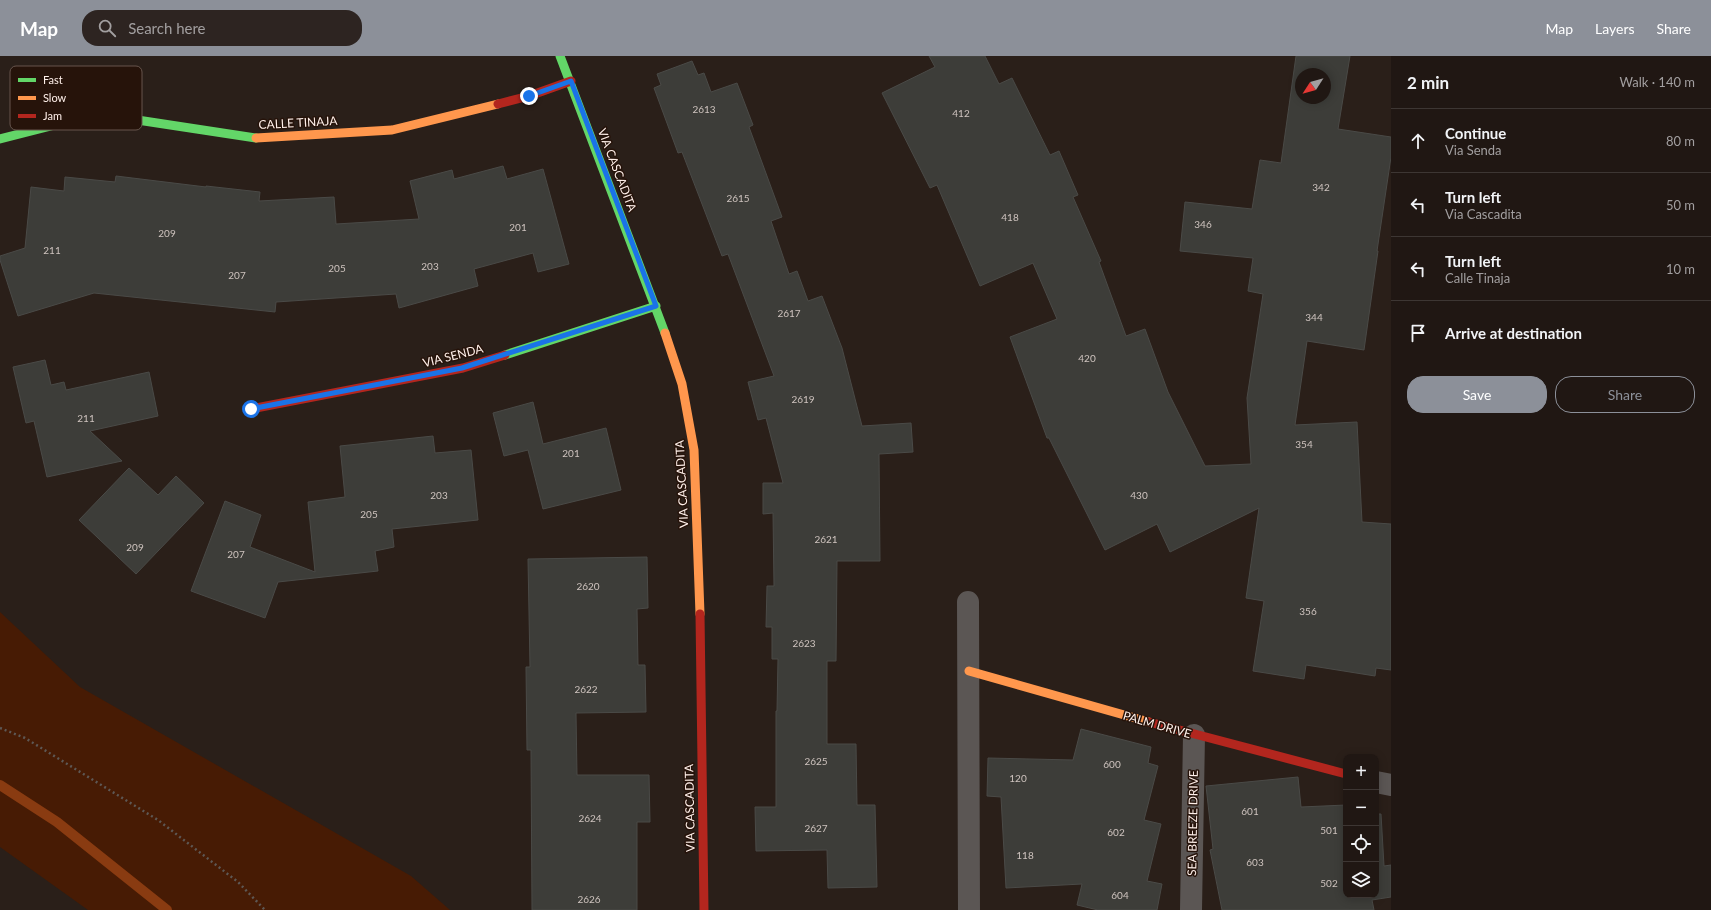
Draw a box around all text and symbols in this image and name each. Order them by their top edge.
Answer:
search box [82,10,362,46]
text: Map [20,17,58,40]
icon: search [96,17,118,39]
text: Search here [128,19,206,37]
text: Map [1545,20,1573,37]
text: Layers [1595,20,1635,37]
text: Share [1657,20,1691,37]
legend [10,66,142,130]
north arrow [1295,68,1331,104]
text: 2 min [1407,72,1449,93]
text: Fast [43,73,63,86]
text: Walk · 140 m [1619,74,1695,90]
route end [520,87,538,105]
text: Slow [43,91,67,104]
house number: 2613 [692,103,716,115]
house number: 412 [952,107,970,119]
text: Jam [43,109,62,122]
street label: CALLE TINAJA [258,113,339,132]
text: Continue [1445,124,1506,142]
street label: VIA CASCADITA [595,126,641,214]
icon: ahead [1407,130,1429,152]
text: 80 m [1666,133,1695,149]
text: Via Senda [1445,142,1502,158]
house number: 342 [1312,181,1330,193]
text: Turn left [1445,188,1501,206]
house number: 2615 [726,192,750,204]
icon: left [1407,194,1429,216]
text: 50 m [1666,197,1695,213]
text: Via Cascadita [1445,206,1522,222]
house number: 418 [1001,211,1019,223]
house number: 346 [1194,218,1212,230]
house number: 201 [509,221,527,233]
house number: 209 [158,227,176,239]
house number: 211 [43,244,61,256]
text: Turn left [1445,252,1501,270]
icon: left [1407,258,1429,280]
house number: 203 [421,260,439,272]
text: 10 m [1666,261,1695,277]
house number: 205 [328,262,346,274]
house number: 207 [228,269,246,281]
text: Calle Tinaja [1445,270,1510,286]
house number: 2617 [777,307,801,319]
house number: 344 [1305,311,1323,323]
icon: arrive [1407,322,1429,344]
text: Arrive at destination [1445,324,1582,342]
street label: VIA SENDA [421,341,486,370]
house number: 420 [1078,352,1096,364]
button: Save [1407,376,1547,413]
button: Share [1555,376,1695,413]
house number: 2619 [791,393,815,405]
route start [242,400,260,418]
house number: 211 [77,412,95,424]
house number: 354 [1295,438,1313,450]
street label: VIA CASCADITA [672,439,691,528]
house number: 201 [562,447,580,459]
house number: 203 [430,489,448,501]
house number: 430 [1130,489,1148,501]
house number: 205 [360,508,378,520]
house number: 2621 [814,533,838,545]
house number: 209 [126,541,144,553]
house number: 207 [227,548,245,560]
house number: 2620 [576,580,600,592]
house number: 356 [1299,605,1317,617]
house number: 2623 [792,637,816,649]
house number: 2622 [574,683,598,695]
street label: PALM DRIVE [1121,708,1193,741]
map controls [1343,754,1379,898]
button: + [1343,754,1379,790]
house number: 2625 [804,755,828,767]
house number: 600 [1103,758,1121,770]
street label: VIA CASCADITA [681,763,698,852]
street label: SEA BREEZE DRIVE [1184,770,1201,876]
house number: 120 [1009,772,1027,784]
button: − [1343,790,1379,826]
house number: 601 [1241,805,1259,817]
house number: 2624 [578,812,602,824]
house number: 2627 [804,822,828,834]
house number: 501 [1320,824,1338,836]
house number: 602 [1107,826,1125,838]
button: locate [1343,826,1379,862]
house number: 118 [1016,849,1034,861]
house number: 603 [1246,856,1264,868]
button: layers [1343,862,1379,898]
house number: 502 [1320,877,1338,889]
house number: 604 [1111,889,1129,901]
house number: 2626 [577,893,601,905]

